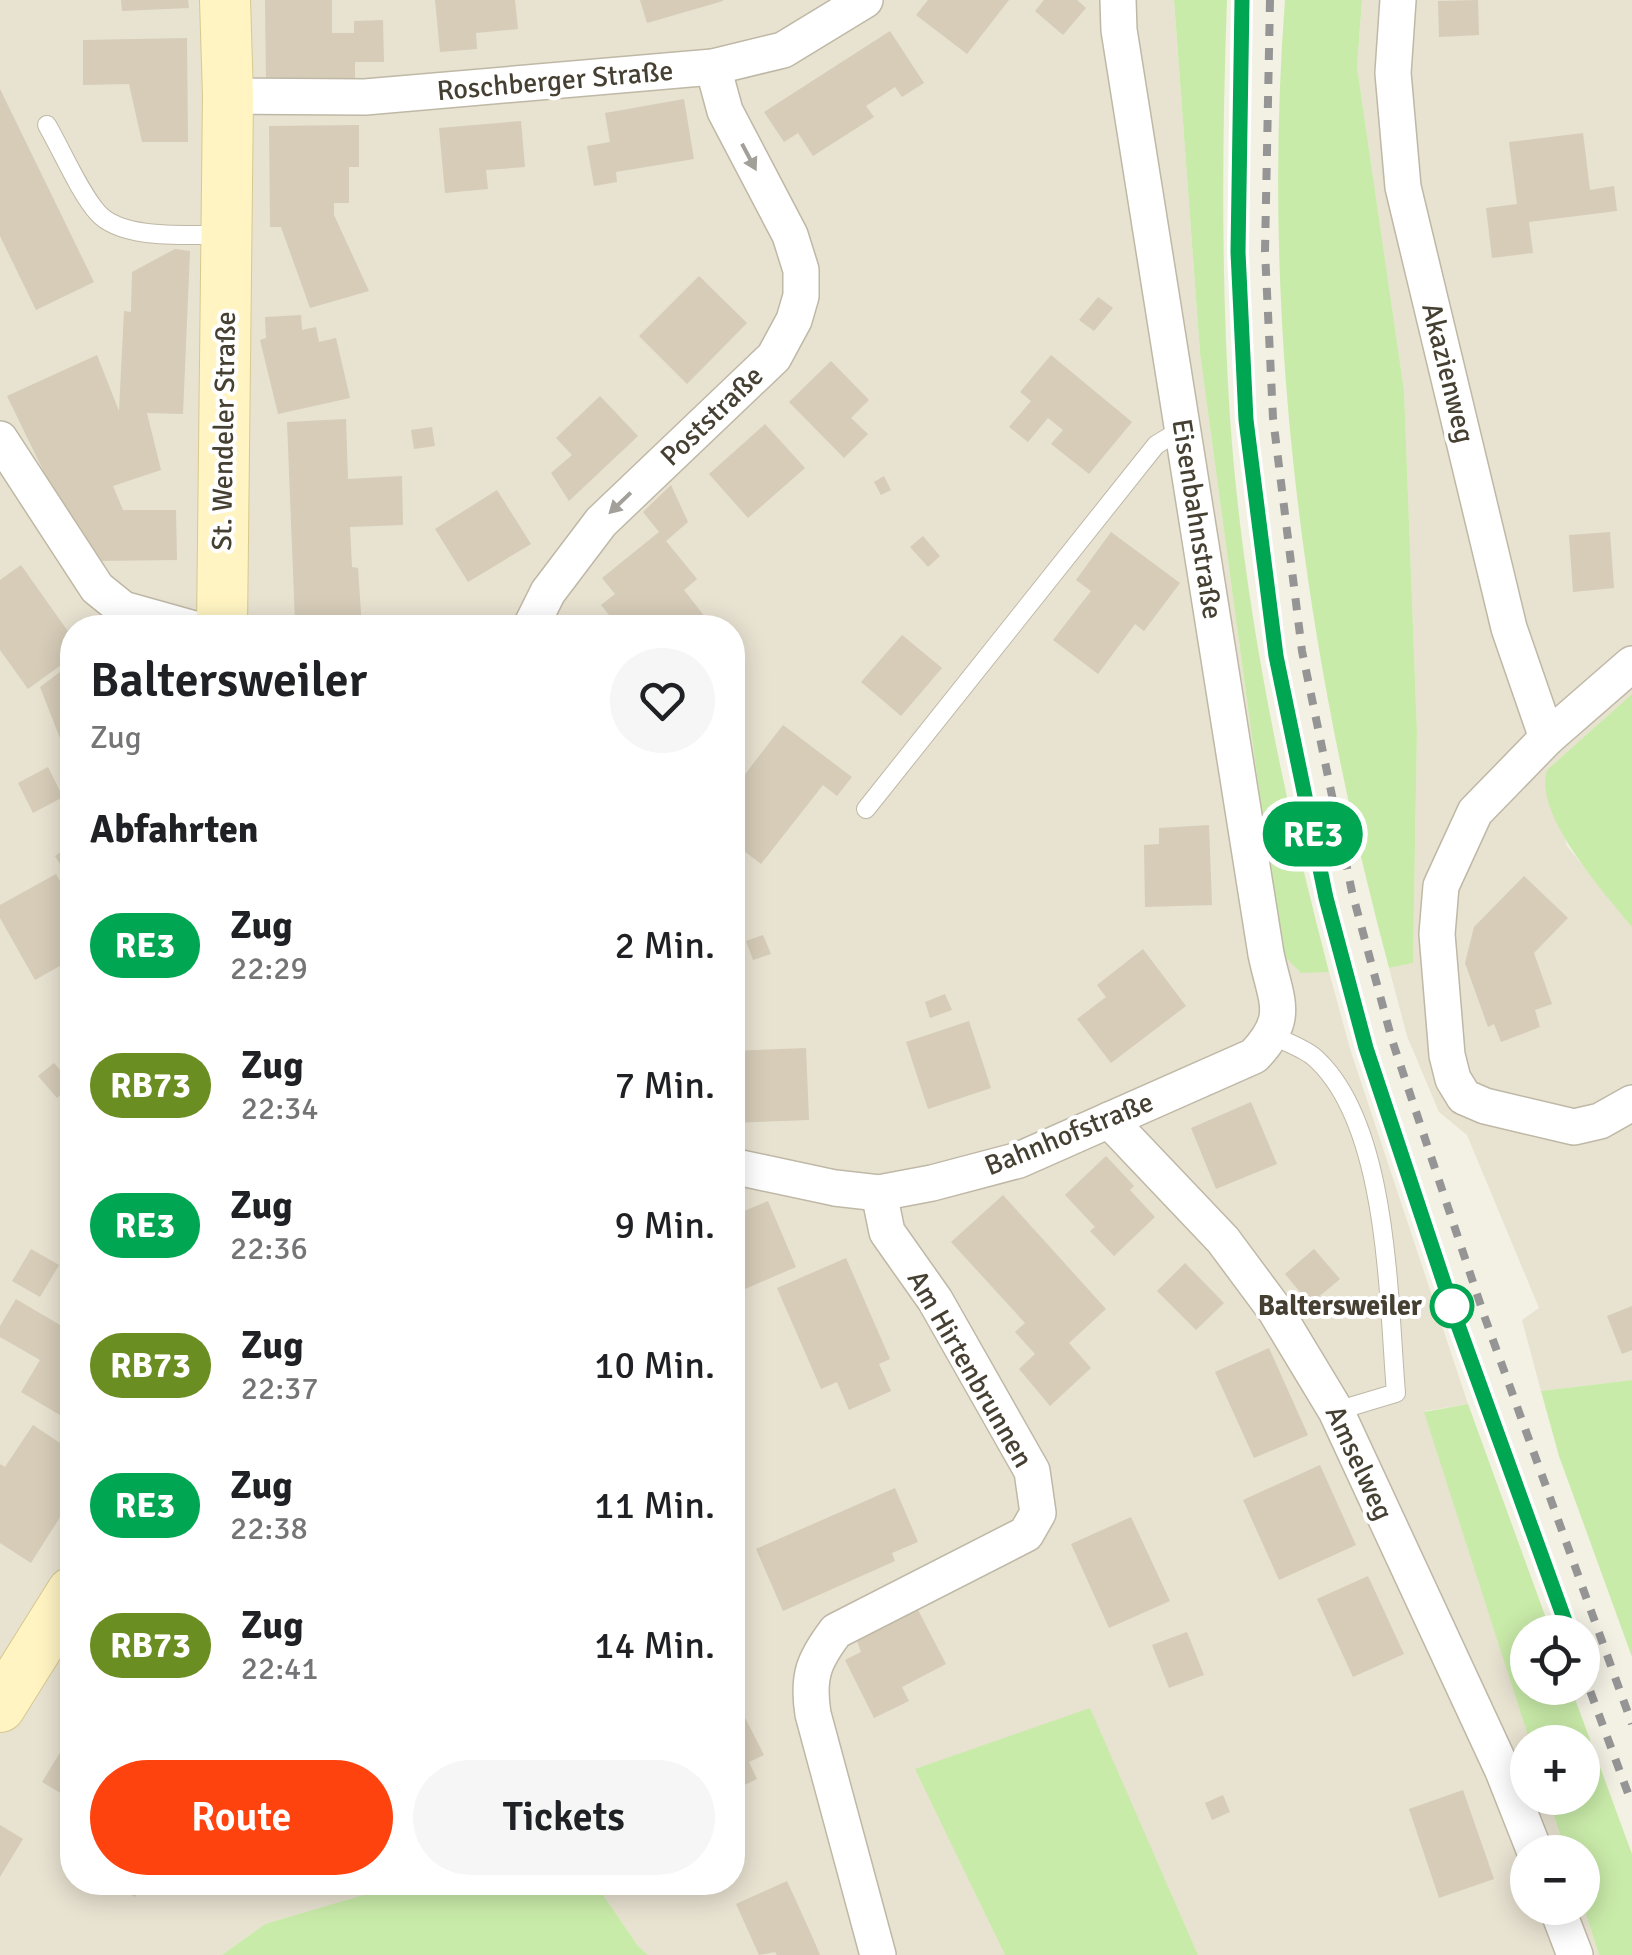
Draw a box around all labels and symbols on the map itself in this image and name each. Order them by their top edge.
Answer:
street label: Roschberger Straße [435,54,675,108]
one-way arrow [740,143,758,171]
street label: Akazienweg [1414,300,1482,446]
street label: St. Wendeler Straße [205,311,243,551]
street label: Poststraße [654,359,770,473]
street label: Eisenbahnstraße [1164,416,1230,622]
one-way arrow [608,491,632,514]
line badge: RE3 [1256,802,1370,866]
street label: Bahnhofstraße [980,1085,1158,1183]
street label: Am Hirtenbrunnen [900,1264,1040,1474]
marker: Baltersweiler [1431,1285,1473,1327]
place label: Baltersweiler [1258,1289,1423,1323]
street label: Amselweg [1318,1400,1400,1526]

